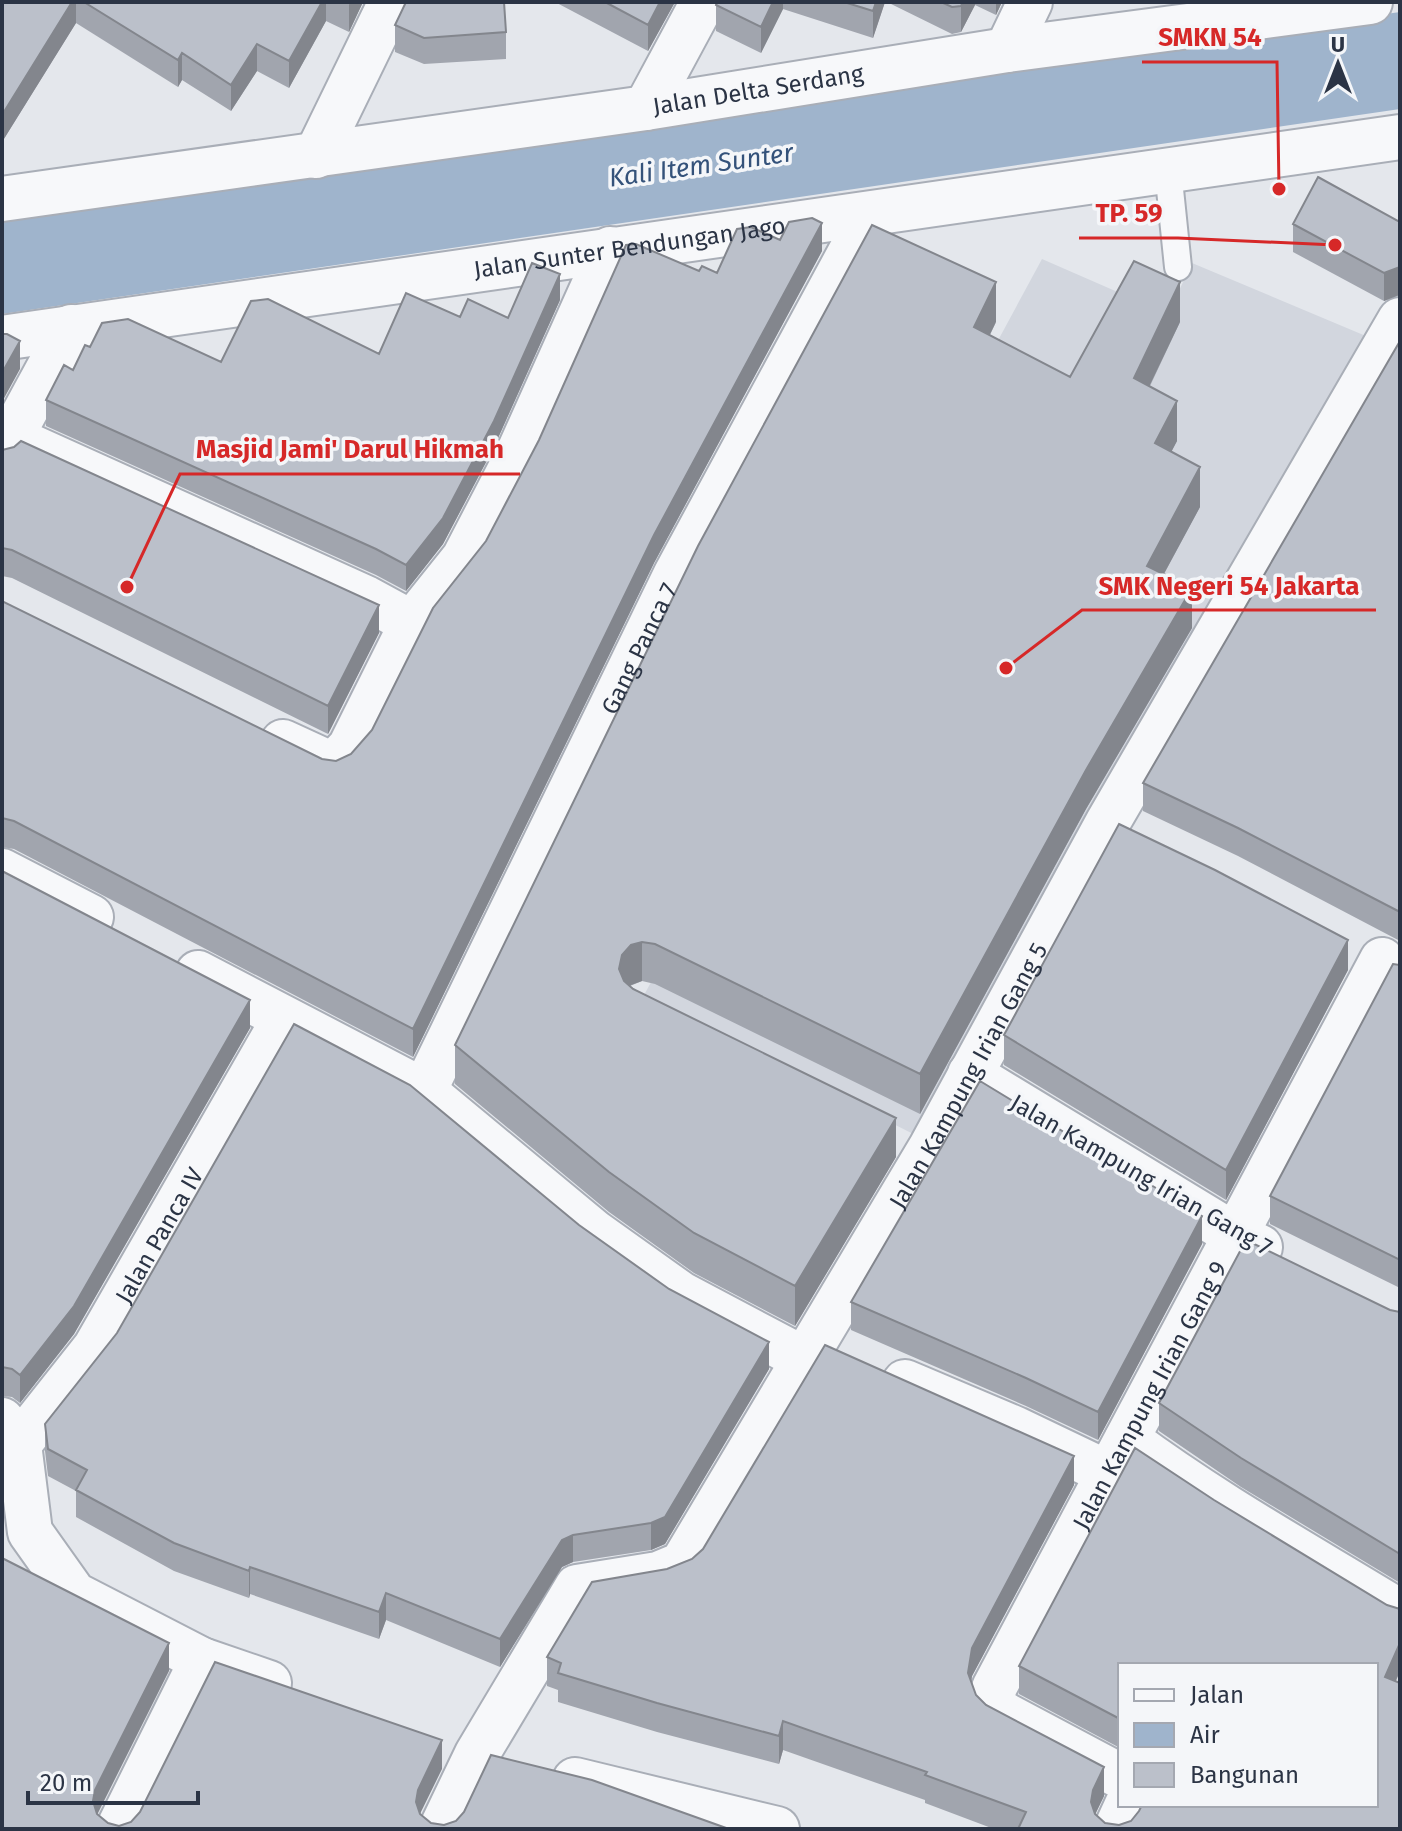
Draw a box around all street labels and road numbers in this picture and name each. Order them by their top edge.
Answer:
street label: Jalan Delta Serdang [651,59,866,121]
street label: Jalan Sunter Bendungan Jago [472,212,787,284]
street label: Gang Panca 7 [596,579,683,719]
street label: Jalan Kampung Irian Gang 5 [884,938,1053,1214]
street label: Jalan Kampung Irian Gang 7 [1005,1088,1277,1262]
street label: Jalan Panca IV [110,1162,210,1308]
street label: Jalan Kampung Irian Gang 9 [1067,1257,1233,1534]

